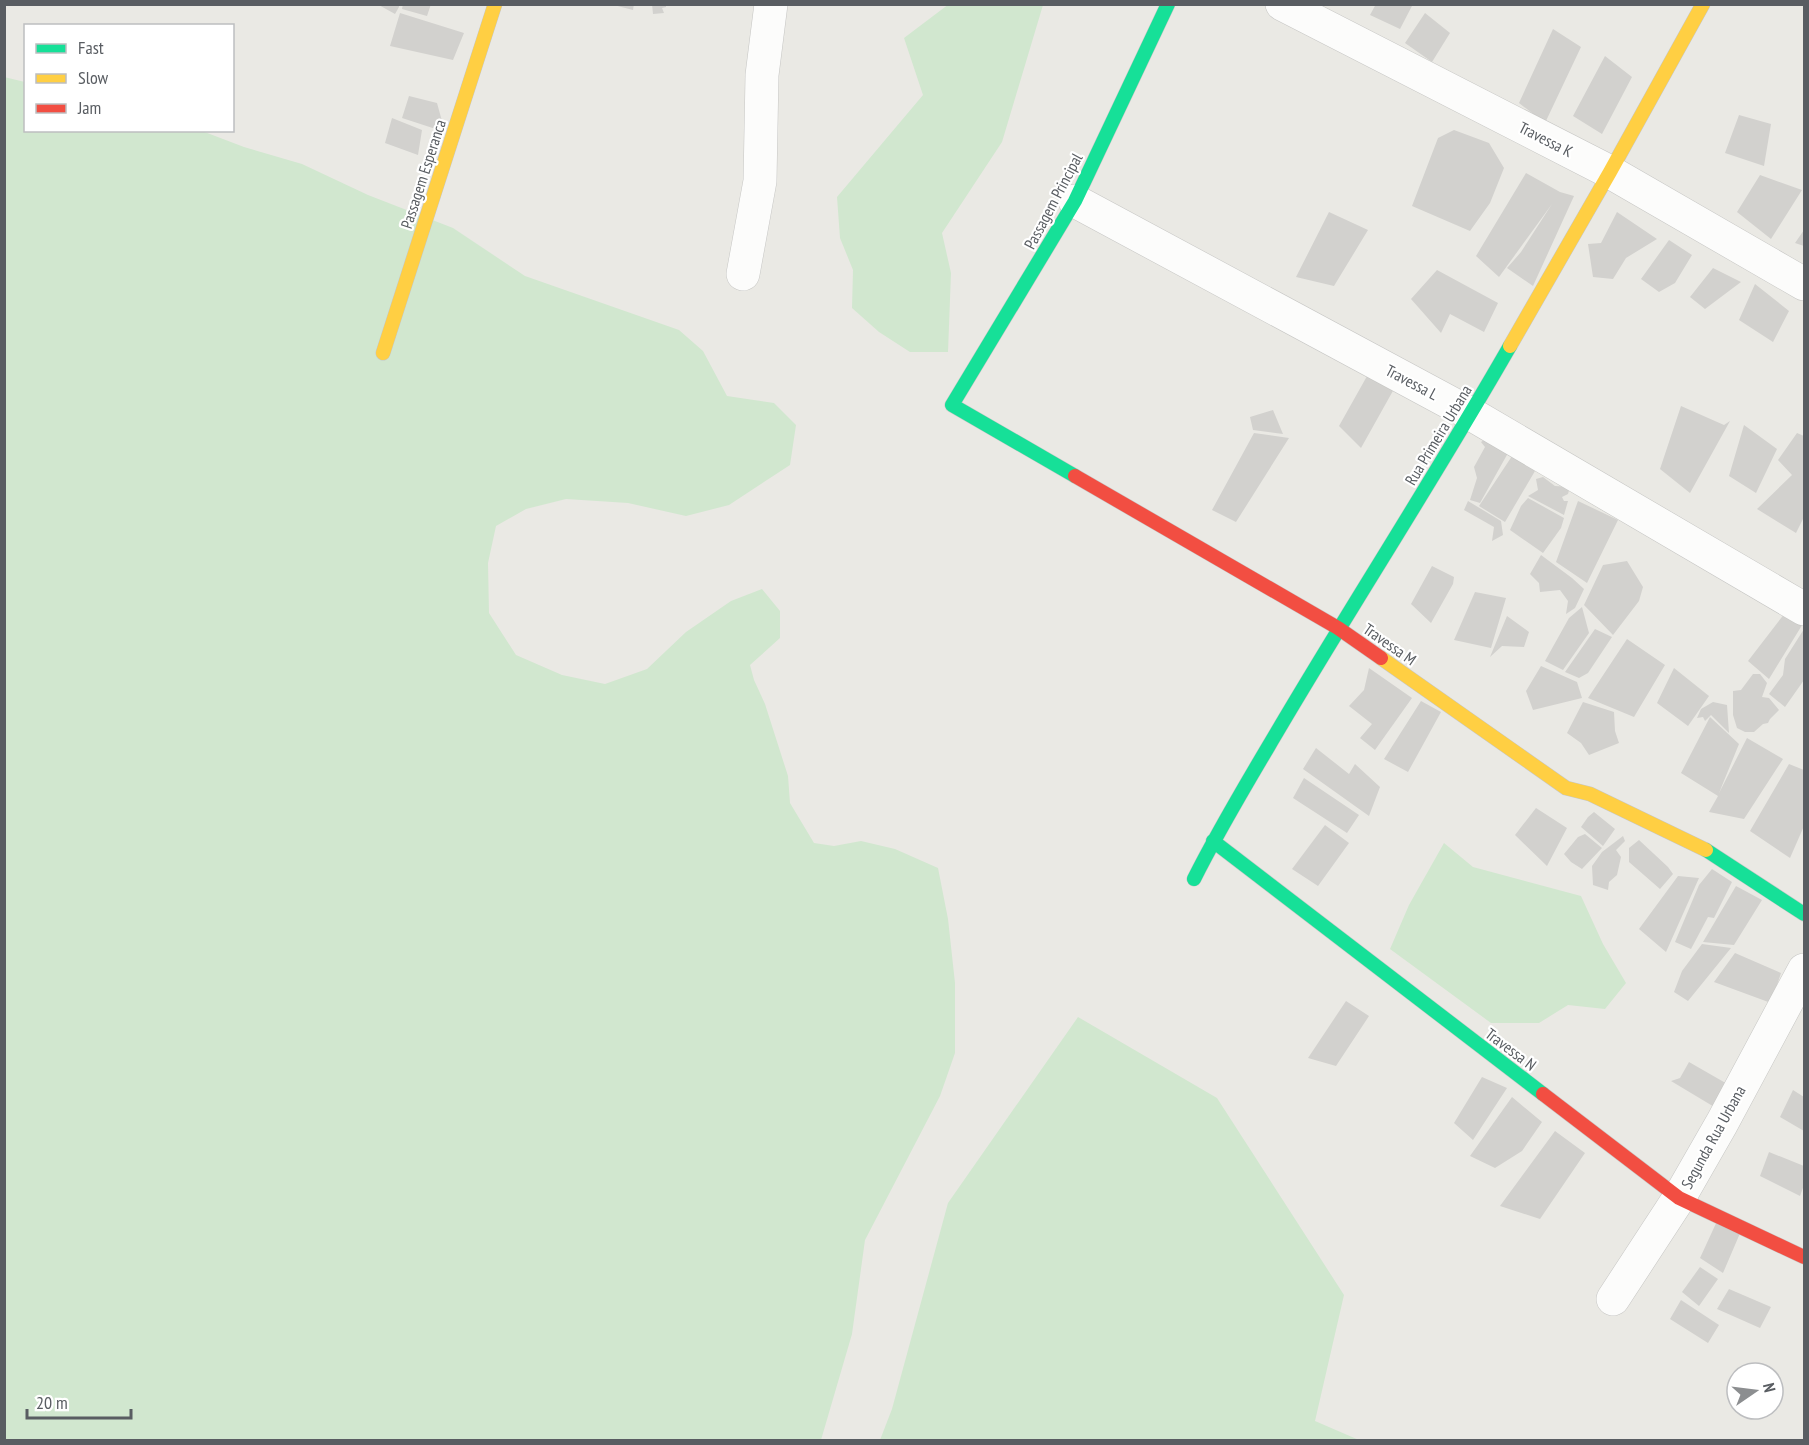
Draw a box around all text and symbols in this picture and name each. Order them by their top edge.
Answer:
legend [24,24,234,132]
text: Fast [78,36,104,59]
text: Slow [78,66,109,89]
text: Jam [77,96,101,119]
street label: Passagem Esperanca [396,117,450,231]
street label: Travessa K [1516,117,1576,161]
street label: Passagem Principal [1019,149,1087,252]
street label: Travessa L [1382,360,1442,404]
street label: Rua Primeira Urbana [1400,381,1476,489]
street label: Travessa M [1360,619,1420,669]
street label: Travessa N [1482,1023,1540,1075]
street label: Segunda Rua Urbana [1676,1082,1750,1192]
north arrow [1725,1361,1785,1421]
text: N [1759,1381,1780,1394]
scale bar [27,1382,130,1420]
text: 20 m [36,1391,68,1414]

